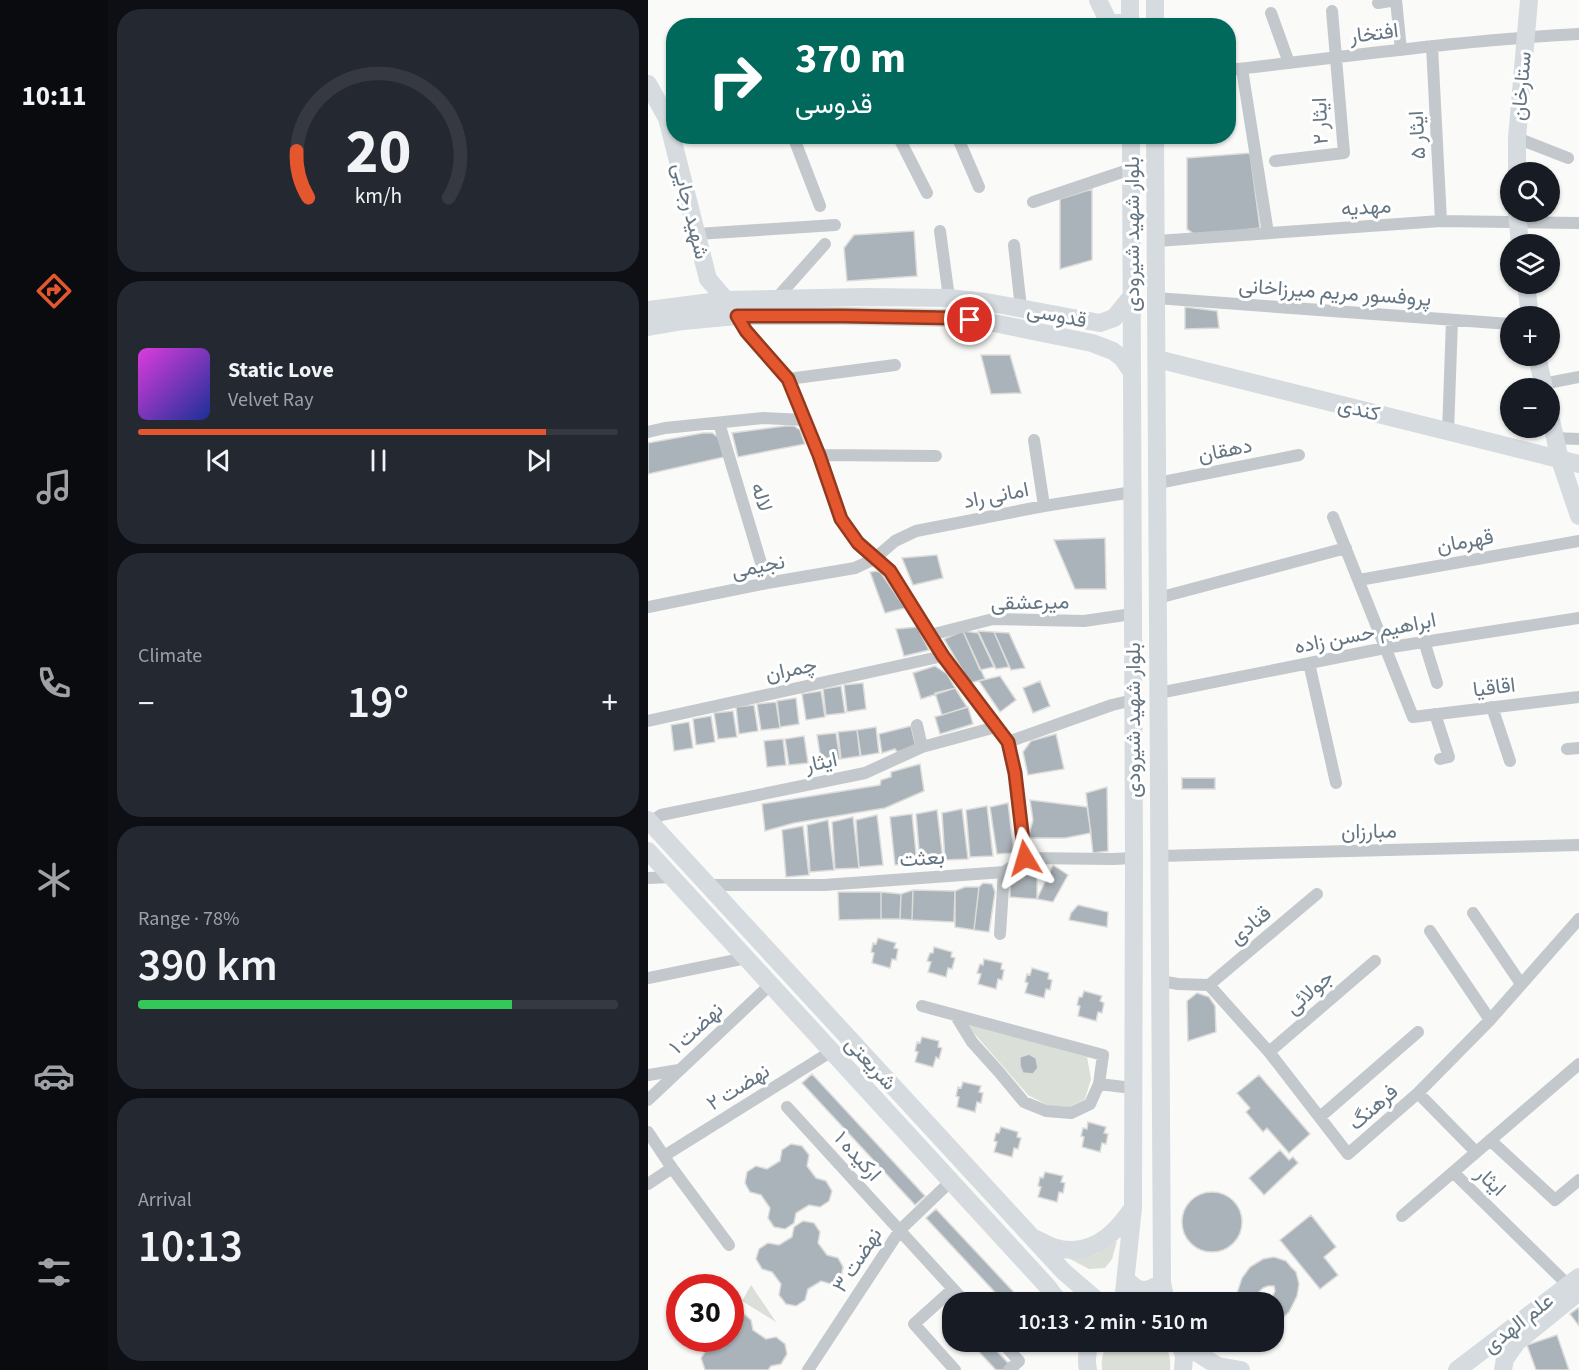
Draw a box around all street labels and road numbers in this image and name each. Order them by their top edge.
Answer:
street label: افتخار [1347,15,1400,51]
street label: ستارخان [1503,50,1539,122]
street label: ایثار ۲ [1304,97,1336,145]
street label: ایثار ۵ [1401,110,1433,160]
street label: بلوار شهید شیرودی [1117,156,1147,312]
street label: شهید رجایی [665,160,717,262]
street label: مهدیه [1340,190,1392,224]
street label: پروفسور مریم میرزاخانی [1238,270,1432,314]
street label: قدوسی [1025,295,1089,335]
street label: کندی [1335,389,1383,429]
street label: دهقان [1195,430,1255,470]
street label: امانی راد [961,474,1031,516]
street label: لاله [743,479,781,515]
street label: قهرمان [1434,521,1496,561]
street label: نجیمی [729,546,787,586]
street label: میرعشقی [990,586,1070,618]
street label: ابراهیم حسن زاده [1291,605,1439,661]
street label: بلوار شهید شیرودی [1118,642,1148,798]
street label: چمران [763,649,819,689]
street label: اقاقیا [1471,670,1517,704]
street label: ایثار [801,744,840,780]
street label: مبارزان [1341,816,1397,846]
street label: بعثت [898,841,946,875]
street label: قنادی [1222,898,1278,952]
street label: جولائی [1278,962,1340,1022]
street label: نهضت ۱ [662,995,730,1061]
street label: شریعتی [838,1029,904,1097]
street label: نهضت ۲ [701,1056,775,1118]
street label: فرهنگ [1341,1077,1405,1137]
street label: ارکیده ۱ [827,1124,889,1188]
street label: ایثار [1468,1158,1513,1203]
street label: نهضت ۳ [825,1222,889,1298]
street label: علم الهدی [1476,1286,1560,1360]

